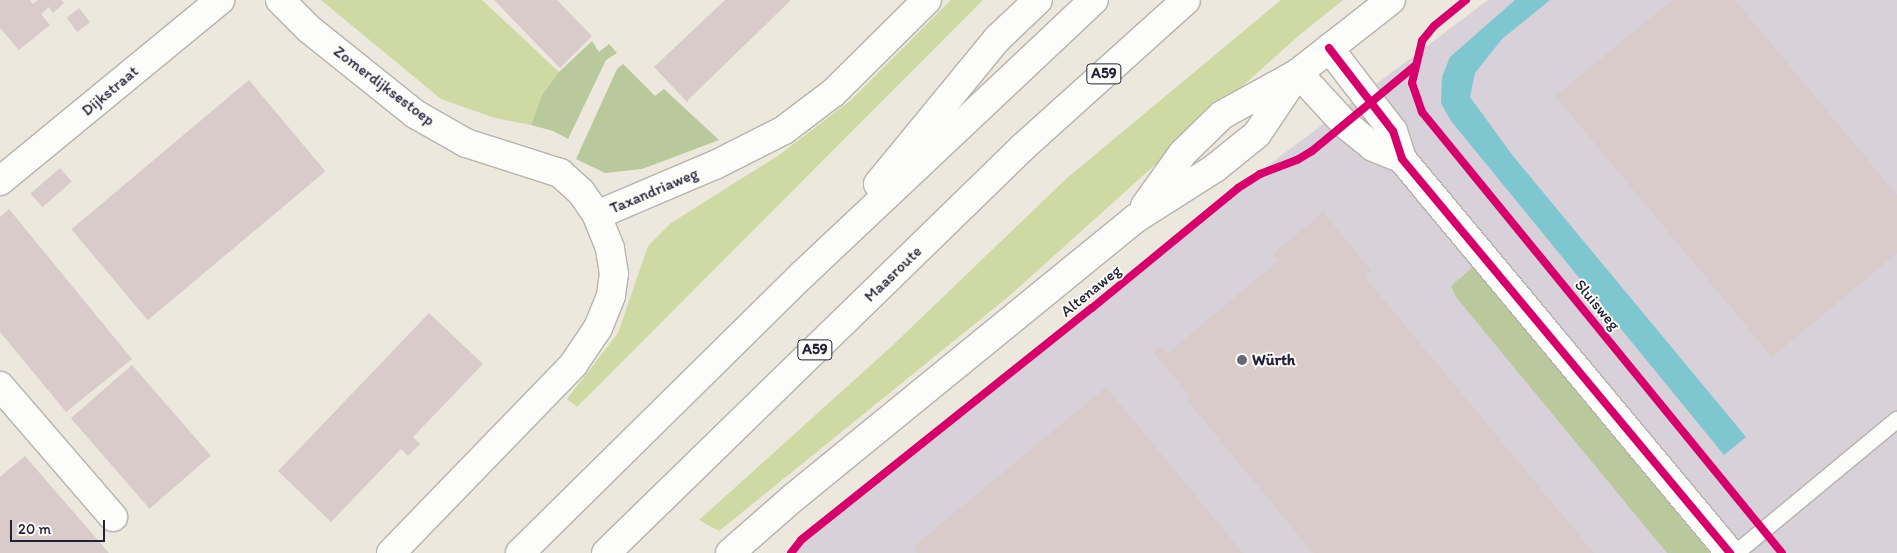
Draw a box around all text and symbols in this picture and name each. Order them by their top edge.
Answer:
street label: Zomerdijksestoep [330,42,438,130]
street label: Dijkstraat [78,62,142,120]
road number: A59 [1085,62,1123,86]
street label: Taxandriaweg [607,164,701,218]
street label: Maasroute [860,242,926,306]
street label: Altenaweg [1057,261,1125,321]
street label: Sluisweg [1570,276,1624,334]
road number: A59 [796,338,834,362]
place label: Würth [1252,350,1295,370]
marker: Würth [1236,354,1248,366]
scale bar [12,510,108,542]
text: 20 m [18,520,51,538]

